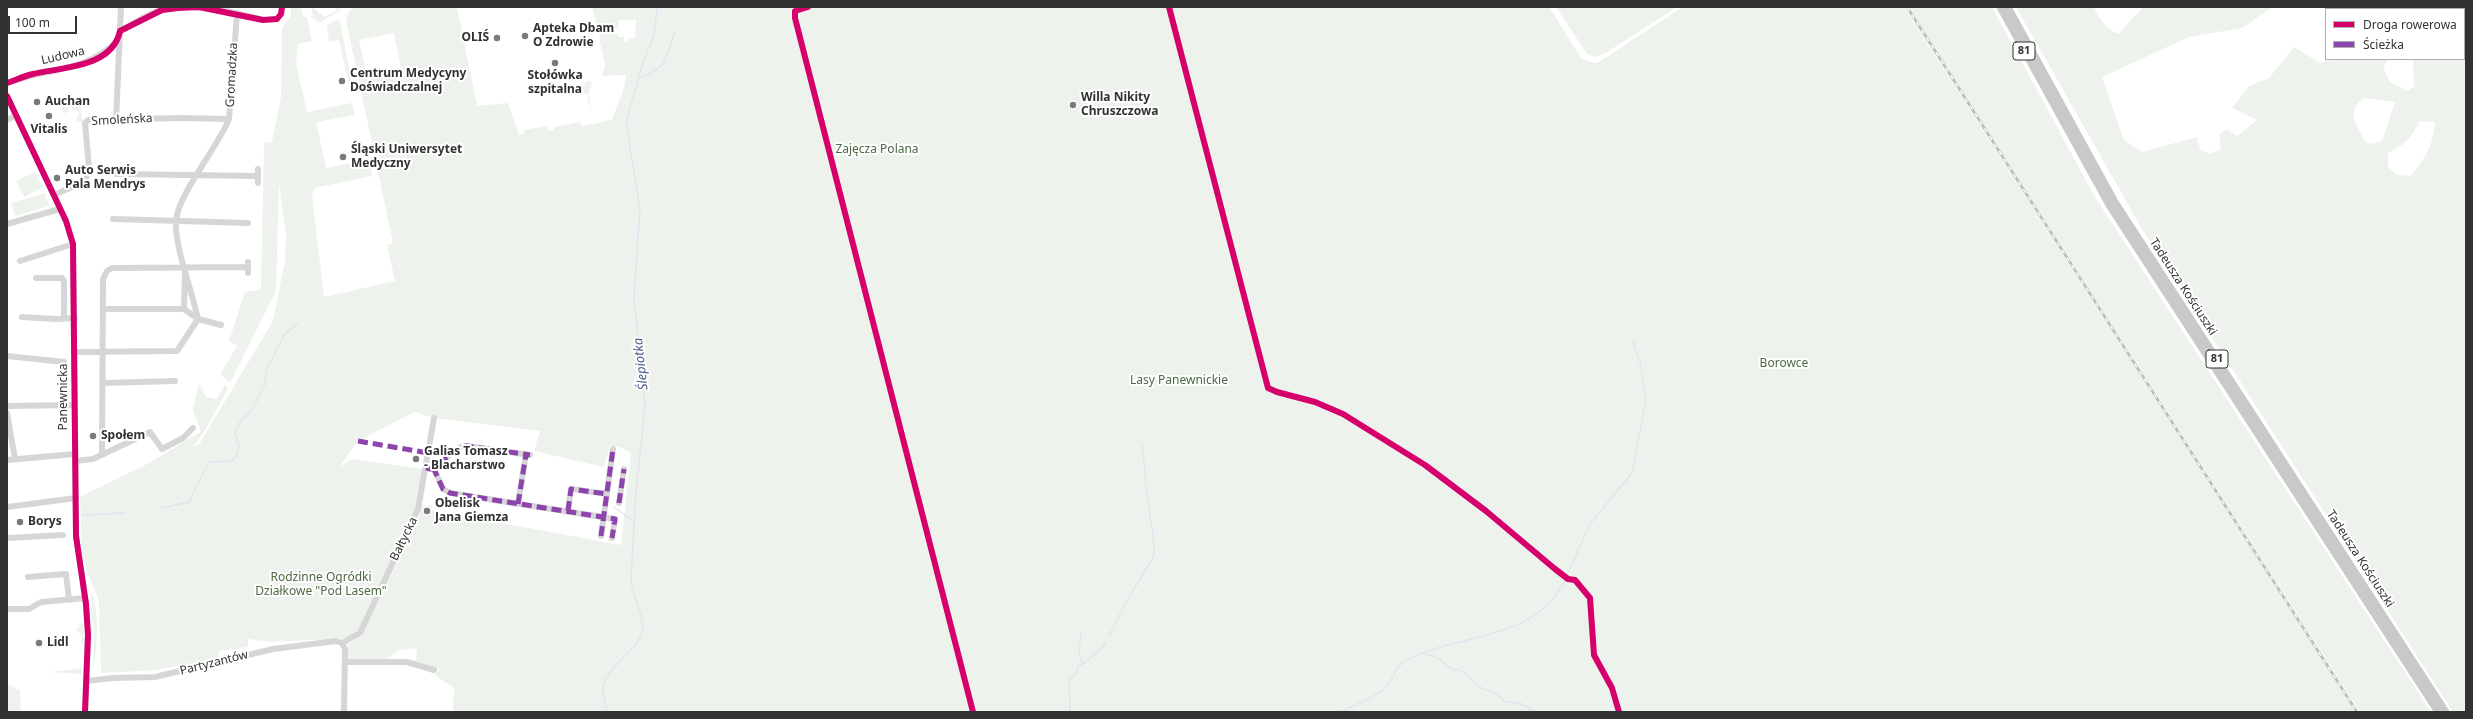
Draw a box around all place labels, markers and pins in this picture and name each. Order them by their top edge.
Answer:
place label: Apteka Dbam O Zdrowie [533,22,614,50]
place label: OLIŚ [462,31,489,45]
marker: Apteka Dbam O Zdrowie [520,31,530,41]
marker: OLIŚ [492,33,502,43]
marker: Stołówka szpitalna [550,58,560,68]
place label: Centrum Medycyny Doświadczalnej [350,67,466,95]
place label: Stołówka szpitalna [527,69,583,97]
marker: Centrum Medycyny Doświadczalnej [337,76,347,86]
place label: Willa Nikity Chruszczowa [1081,91,1158,119]
place label: Auchan [45,95,90,109]
marker: Auchan [32,97,42,107]
marker: Willa Nikity Chruszczowa [1068,100,1078,110]
marker: Vitalis [44,111,54,121]
place label: Vitalis [31,123,67,137]
place label: Śląski Uniwersytet Medyczny [351,143,462,171]
marker: Śląski Uniwersytet Medyczny [338,152,348,162]
place label: Auto Serwis Pala Mendrys [65,164,146,192]
marker: Auto Serwis Pala Mendrys [52,173,62,183]
place label: Społem [101,429,145,443]
marker: Społem [88,431,98,441]
place label: Galias Tomasz - Blacharstwo [424,445,508,473]
marker: Galias Tomasz - Blacharstwo [411,454,421,464]
place label: Obelisk Jana Giemza [435,497,509,525]
marker: Obelisk Jana Giemza [422,506,432,516]
place label: Borys [28,515,62,529]
marker: Borys [15,517,25,527]
place label: Lidl [47,636,68,650]
marker: Lidl [34,638,44,648]

